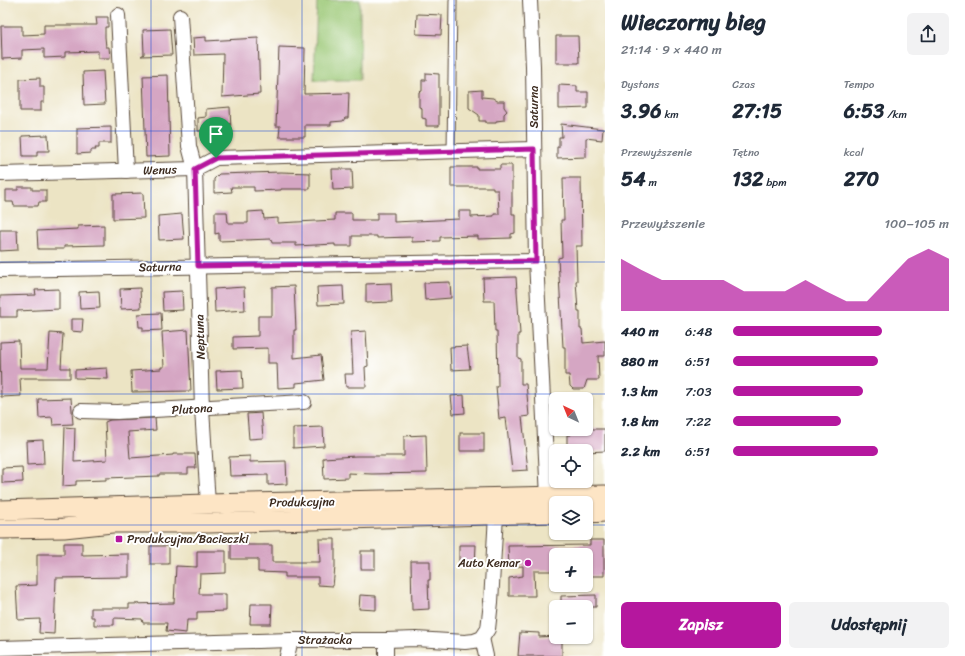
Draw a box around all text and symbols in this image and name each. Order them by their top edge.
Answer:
text: Wieczorny bieg [621,3,766,42]
button: share [907,13,949,55]
text: 21:14 · 9 × 440 m [621,38,722,61]
text: Dystans [621,75,659,94]
text: Czas [732,75,755,94]
text: Tempo [844,75,874,94]
street label: Saturna [523,86,545,128]
text: 3.96 [621,94,662,129]
text: 27:15 [732,94,782,129]
text: 6:53 [844,94,884,129]
text: km [662,105,679,124]
text: /km [884,105,907,124]
pin [199,117,233,158]
icon: arrive [205,123,227,145]
text: Przewyższenie [621,143,692,162]
text: Tętno [732,143,759,162]
text: kcal [844,143,864,162]
street label: Wenus [143,158,178,182]
text: 54 [621,162,646,197]
text: 132 [732,162,763,197]
text: 270 [844,162,879,197]
text: m [646,173,657,192]
text: bpm [763,173,787,192]
text: Przewyższenie [621,212,705,235]
text: 100–105 m [885,212,949,235]
street label: Saturna [138,256,182,278]
street label: Neptuna [188,314,212,360]
text: 440 m [621,320,659,343]
text: 6:48 [685,320,712,343]
text: 880 m [621,350,658,373]
text: 6:51 [685,350,710,373]
text: 1.3 km [621,380,658,403]
text: 7:03 [685,380,712,403]
north arrow [549,392,593,436]
map controls [549,392,593,644]
street label: Plutona [171,397,213,421]
text: 1.8 km [621,410,659,433]
text: 7:22 [685,410,711,433]
text: 2.2 km [621,440,660,463]
text: 6:51 [685,440,710,463]
button: locate [549,444,593,488]
street label: Produkcyjna [269,490,335,514]
button: layers [549,496,593,540]
place label: Produkcyjna/Bacieczki [127,528,249,550]
marker: Produkcyjna/Bacieczki [114,534,124,544]
button: + [549,548,593,592]
place label: Auto Kemar [457,552,521,574]
marker: Auto Kemar [523,558,533,568]
button: − [549,600,593,644]
button: Zapisz [621,602,781,648]
button: Udostępnij [789,602,949,648]
street label: Strażacka [298,629,352,651]

